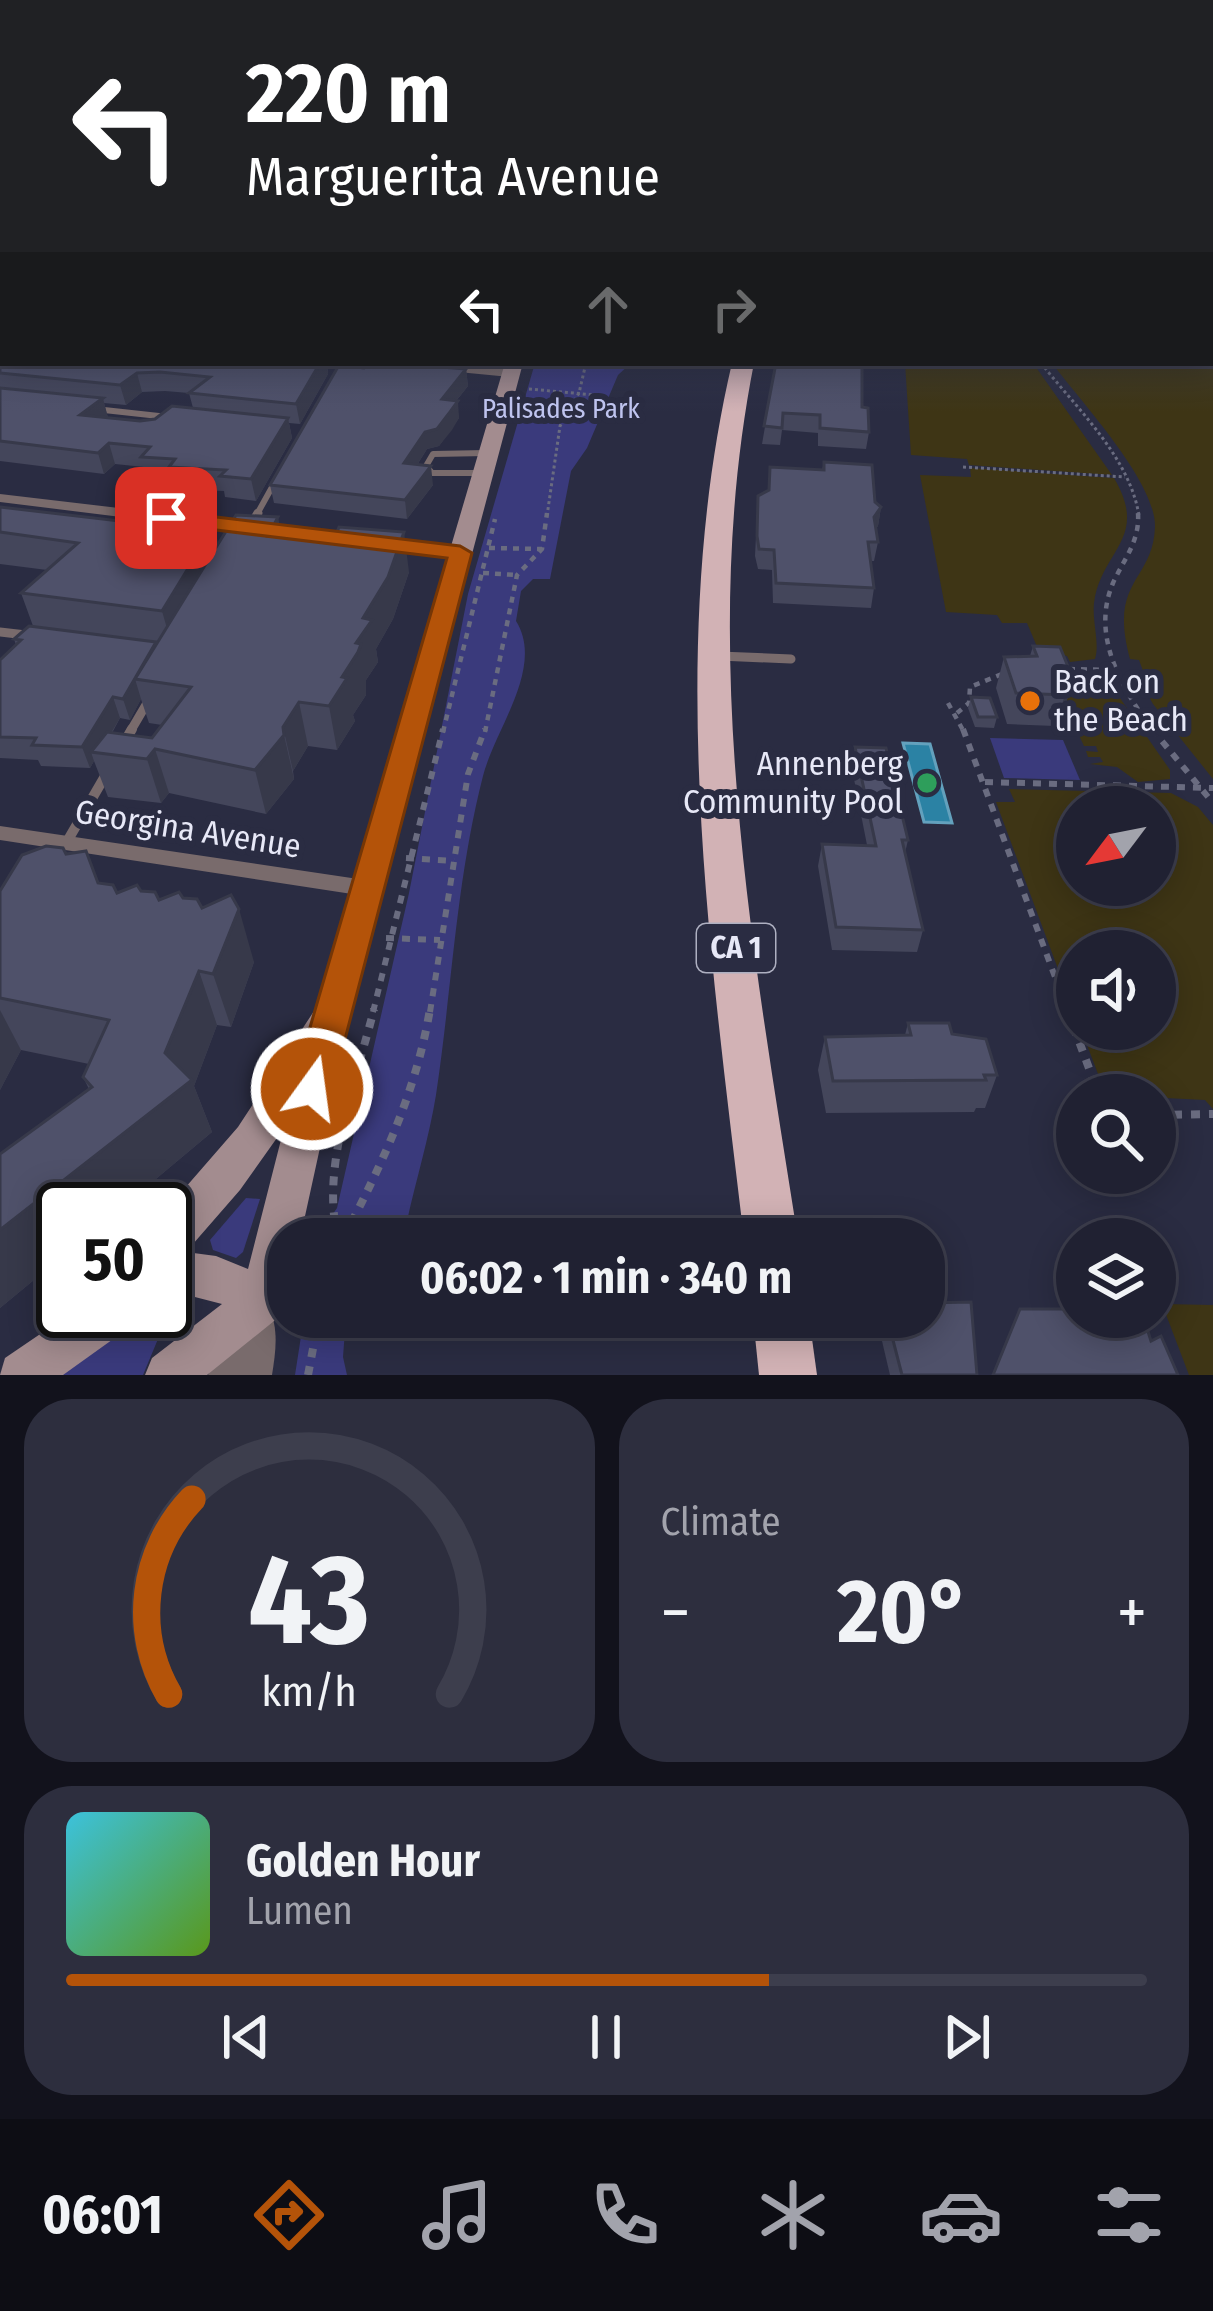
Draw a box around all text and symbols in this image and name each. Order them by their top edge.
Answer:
text: 220 m [246,43,451,144]
icon: left [48,48,204,204]
text: Marguerita Avenue [246,145,660,209]
icon: left [449,276,515,342]
icon: ahead [575,276,641,342]
icon: right [701,276,767,342]
park label: Palisades Park [482,393,640,425]
pin [115,467,217,569]
icon: arrive [133,485,199,551]
place label: Back on the Beach [1054,662,1188,740]
marker: Back on the Beach [1017,688,1043,714]
place label: Annenberg Community Pool [683,744,903,822]
marker: Annenberg Community Pool [914,770,940,796]
north arrow [1056,786,1176,906]
map controls [1056,786,1176,1338]
street label: Georgina Avenue [72,791,304,867]
road number: CA 1 [697,924,775,972]
button: sound [1056,930,1176,1050]
position arrow [249,1026,375,1152]
button: search [1056,1074,1176,1194]
speed limit sign: 50 [36,1182,192,1338]
button: layers [1056,1218,1176,1338]
text: 06:02 · 1 min · 340 m [420,1251,792,1305]
text: Climate [661,1499,781,1545]
text: 43 [248,1526,370,1676]
text: 20° [837,1558,970,1666]
text: − [661,1573,690,1652]
text: + [1117,1573,1147,1652]
text: km/h [261,1665,357,1716]
text: Golden Hour [246,1834,480,1888]
text: Lumen [246,1888,353,1934]
icon: previous [213,2004,279,2070]
icon: pause [573,2004,639,2070]
icon: next [934,2004,1000,2070]
icon: directions [247,2173,331,2257]
icon: music [415,2173,499,2257]
icon: phone [583,2173,667,2257]
icon: climate [751,2173,835,2257]
icon: car [919,2173,1003,2257]
icon: filters [1087,2173,1171,2257]
text: 06:01 [42,2183,163,2247]

